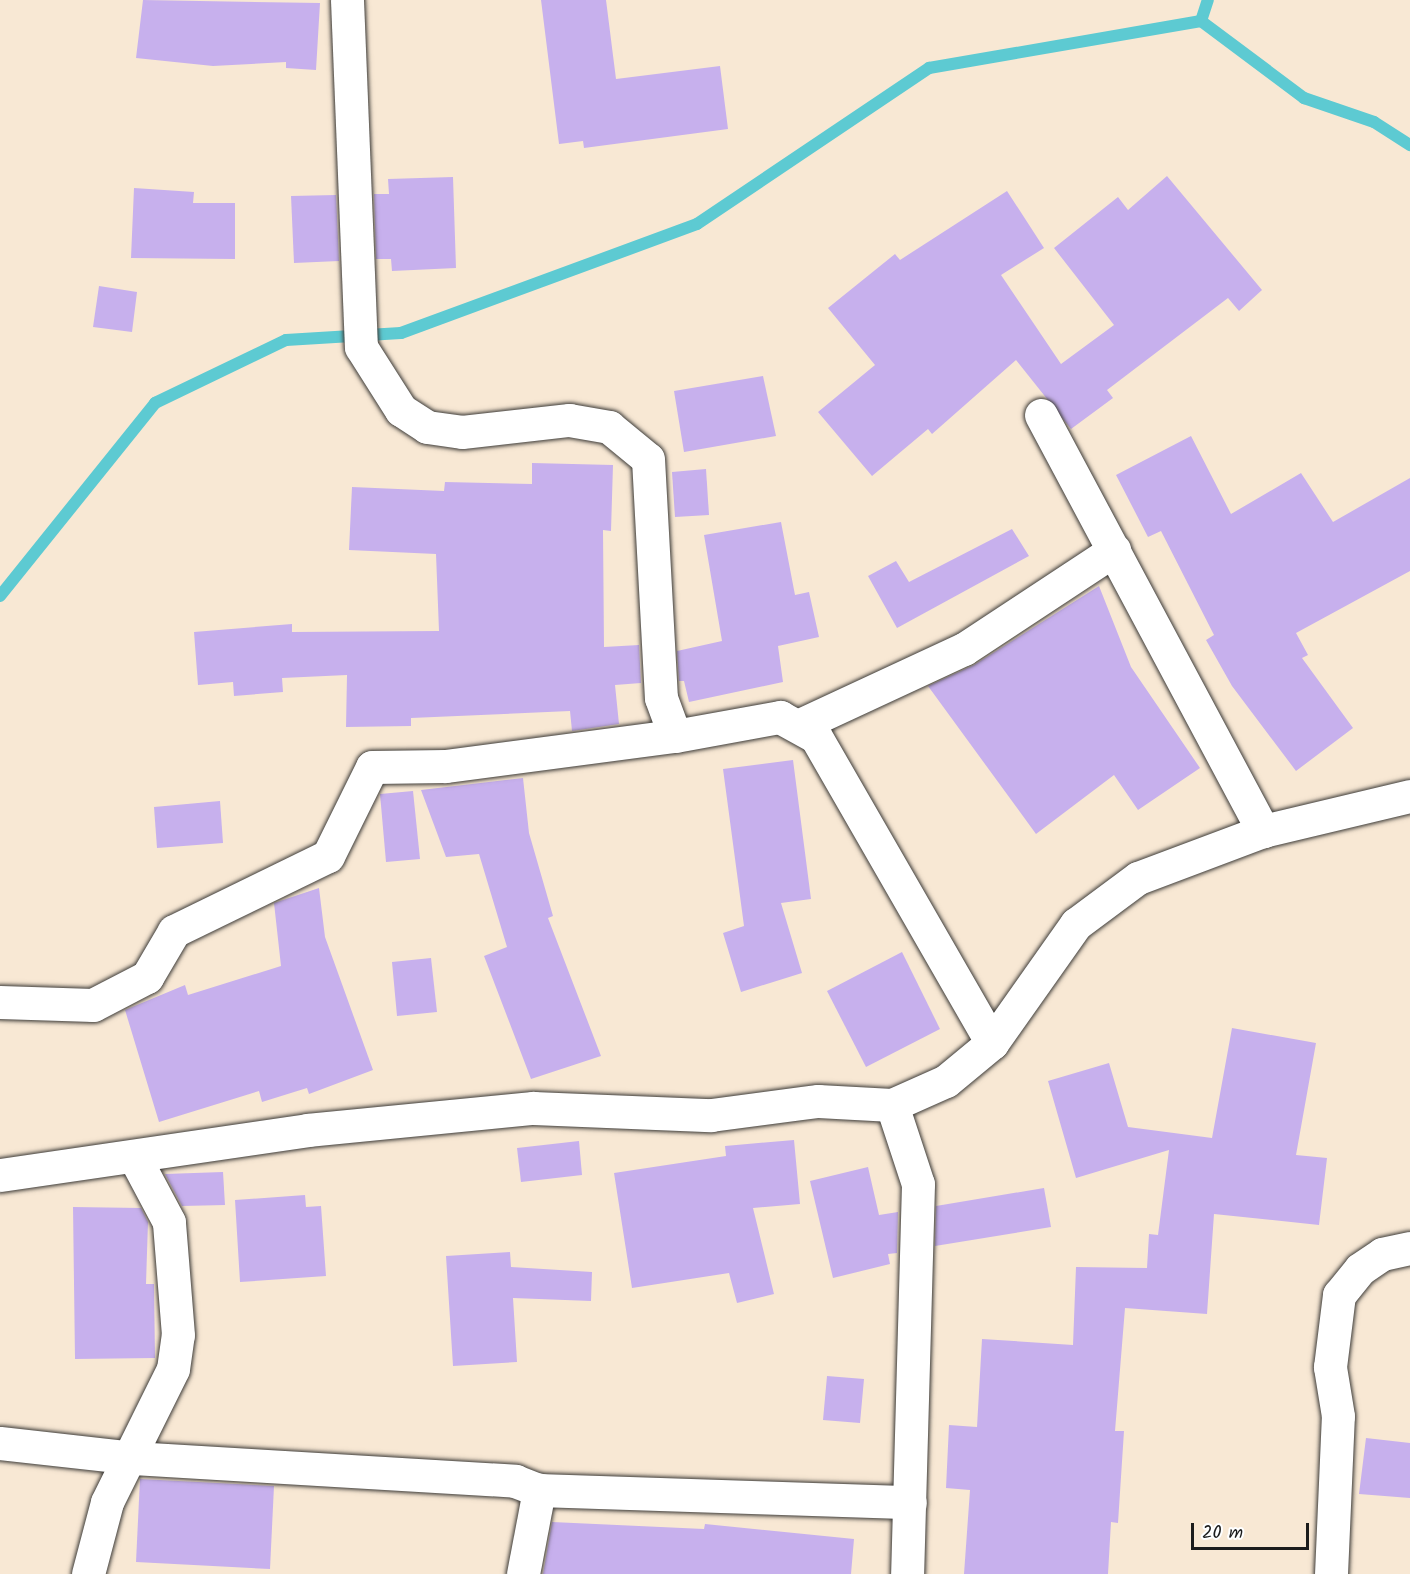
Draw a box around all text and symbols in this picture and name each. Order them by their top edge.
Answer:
scale bar [1194,1511,1312,1549]
text: 20 m [1202,1519,1243,1548]

